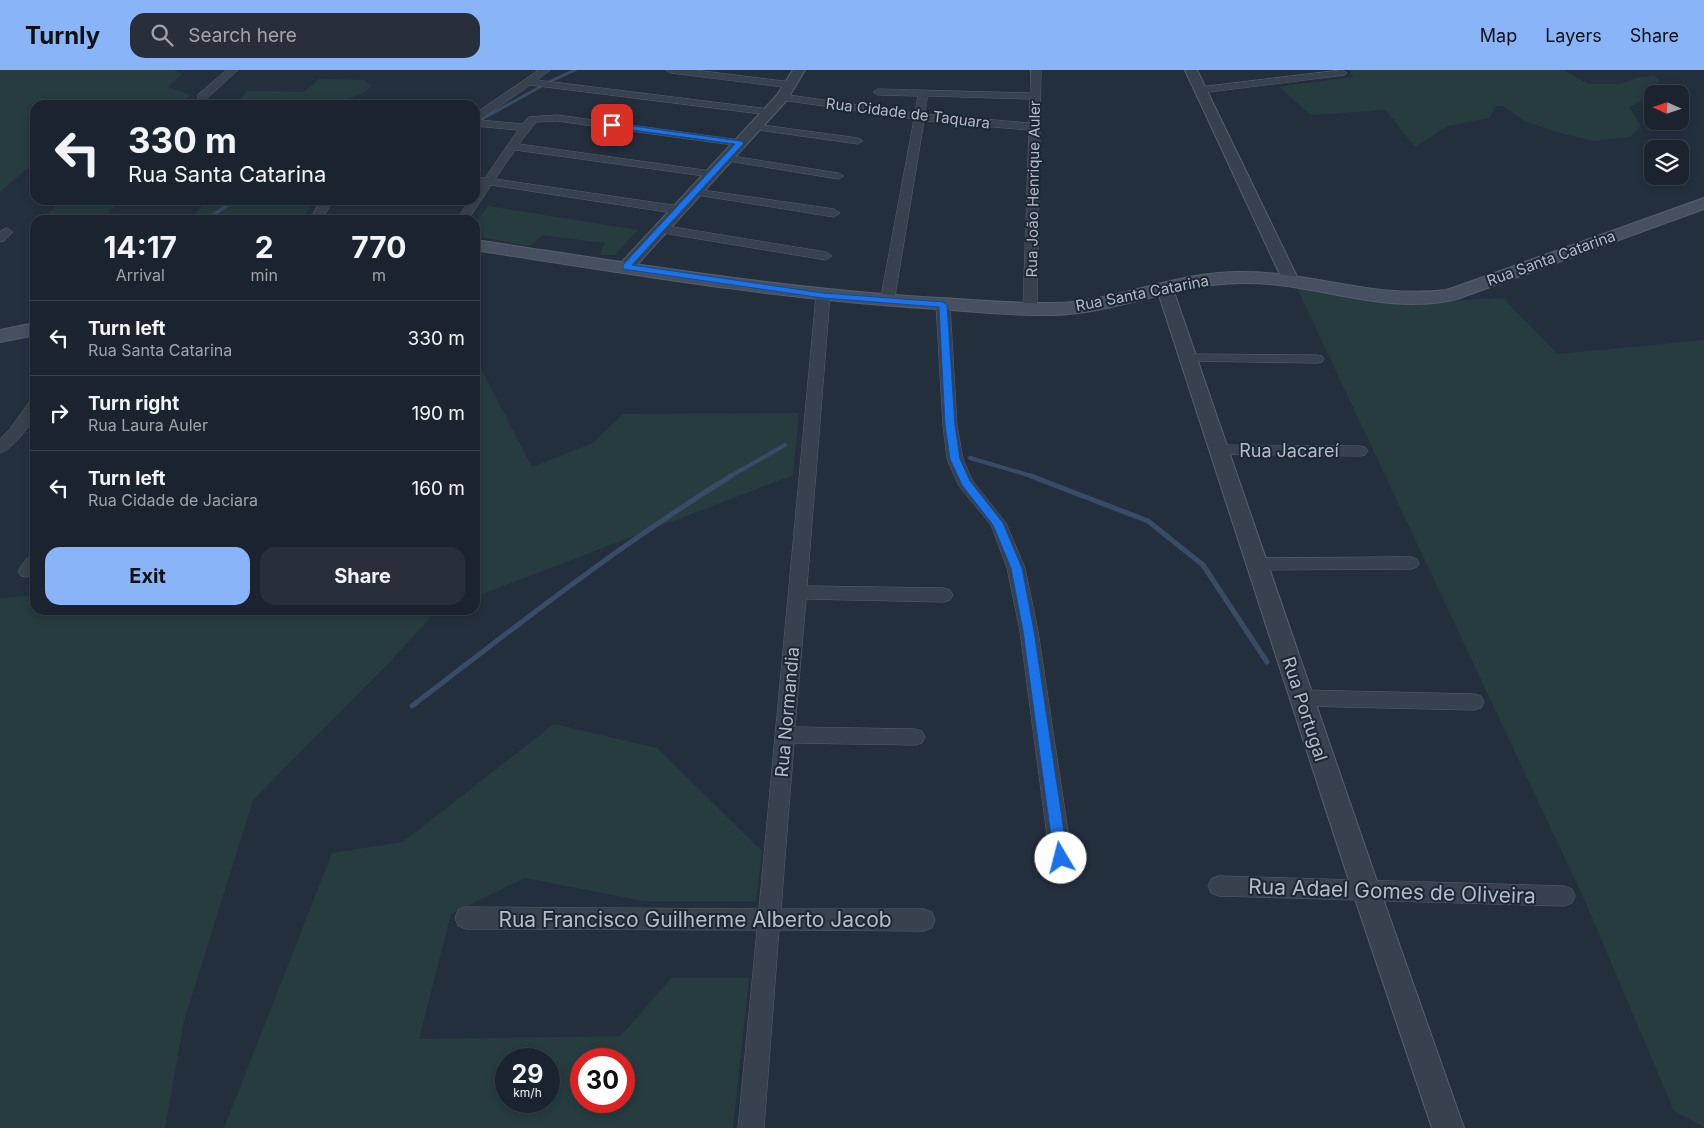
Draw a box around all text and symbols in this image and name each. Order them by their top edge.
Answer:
search box [130,13,480,58]
text: Turnly [25,21,100,50]
icon: search [148,21,176,49]
text: Search here [188,24,297,47]
text: Map [1480,25,1517,46]
text: Layers [1545,25,1602,46]
text: Share [1630,25,1679,46]
north arrow [1644,85,1689,130]
map controls [1644,85,1689,185]
street label: Rua Cidade de Taquara [825,94,991,132]
street label: Rua João Henrique Auler [1022,100,1044,278]
pin [591,104,633,146]
icon: arrive [598,111,626,139]
text: 330 m [128,119,237,161]
icon: left [45,120,110,185]
button: layers [1644,140,1689,185]
text: Rua Santa Catarina [128,161,326,187]
street label: Rua Santa Catarina [1484,226,1618,290]
text: 14:17 [103,229,177,265]
text: 2 [255,229,274,265]
text: 770 [351,229,407,265]
text: Arrival [116,265,165,285]
text: min [251,265,278,285]
text: m [372,265,386,285]
street label: Rua Santa Catarina [1074,271,1210,315]
text: Turn left [88,317,166,340]
icon: left [45,324,73,352]
text: 330 m [408,327,465,350]
text: Rua Santa Catarina [88,340,232,360]
text: Turn right [88,392,179,415]
icon: right [45,399,73,427]
text: 190 m [412,402,465,425]
text: Rua Laura Auler [88,415,208,435]
street label: Rua Jacareí [1239,440,1339,461]
text: Turn left [88,467,166,490]
icon: left [45,474,73,502]
text: 160 m [412,477,465,500]
text: Rua Cidade de Jaciara [88,490,258,510]
button: Exit [45,547,250,605]
button: Share [260,547,465,605]
street label: Rua Normandia [771,646,803,778]
street label: Rua Portugal [1278,654,1332,764]
position arrow [1034,831,1086,883]
street label: Rua Adael Gomes de Oliveira [1248,873,1536,909]
street label: Rua Francisco Guilherme Alberto Jacob [498,907,892,932]
speed limit sign: 30 [570,1048,635,1113]
text: 29 [512,1059,543,1089]
text: km/h [513,1085,542,1100]

